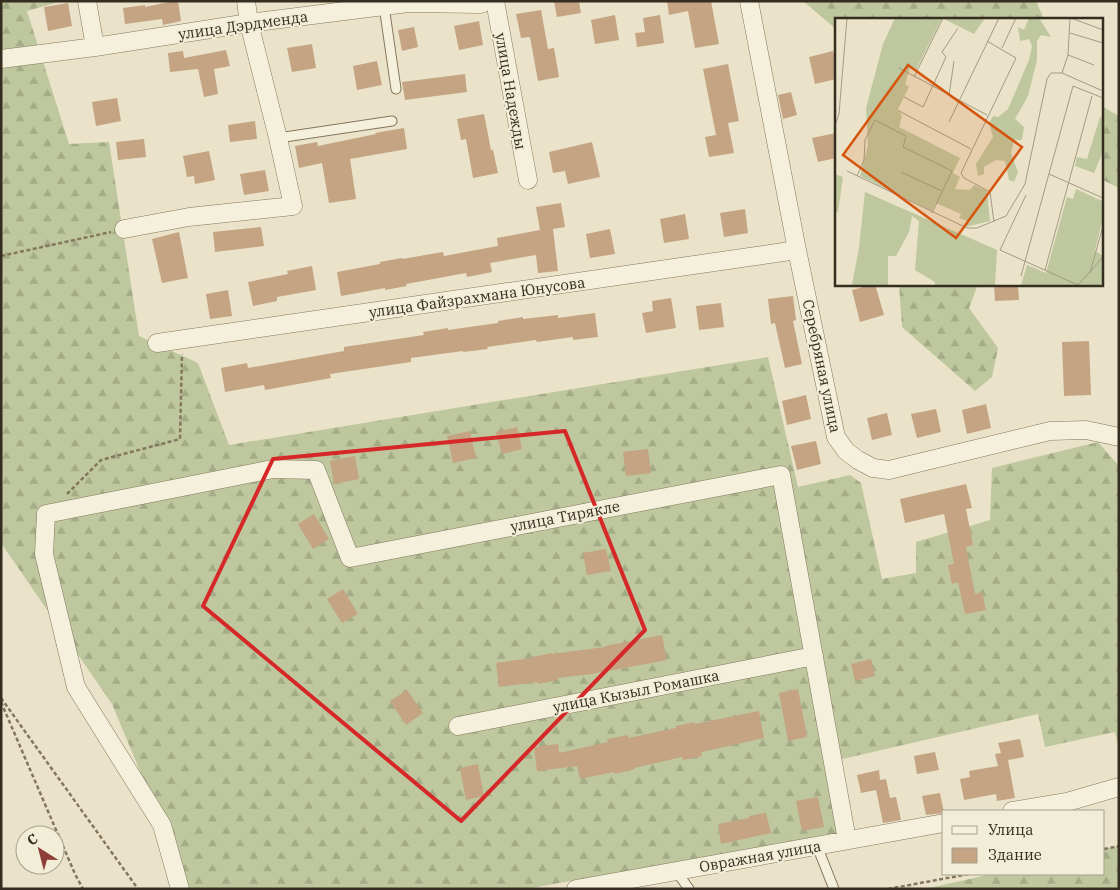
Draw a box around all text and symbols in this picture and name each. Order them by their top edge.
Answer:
street label: улица Дэрдменда [177,6,309,44]
inset map [835,18,1102,285]
street label: улица Надежды [491,31,531,151]
street label: улица Файзрахмана Юнусова [368,272,586,322]
street label: Серебряная улица [799,298,845,434]
street label: улица Тирякле [509,496,621,536]
street label: улица Кызыл Ромашка [551,666,721,716]
legend [942,810,1105,875]
text: Улица [988,820,1033,839]
north arrow [15,825,65,875]
text: С [23,829,41,850]
street label: Овражная улица [698,836,822,876]
text: Здание [988,845,1042,864]

